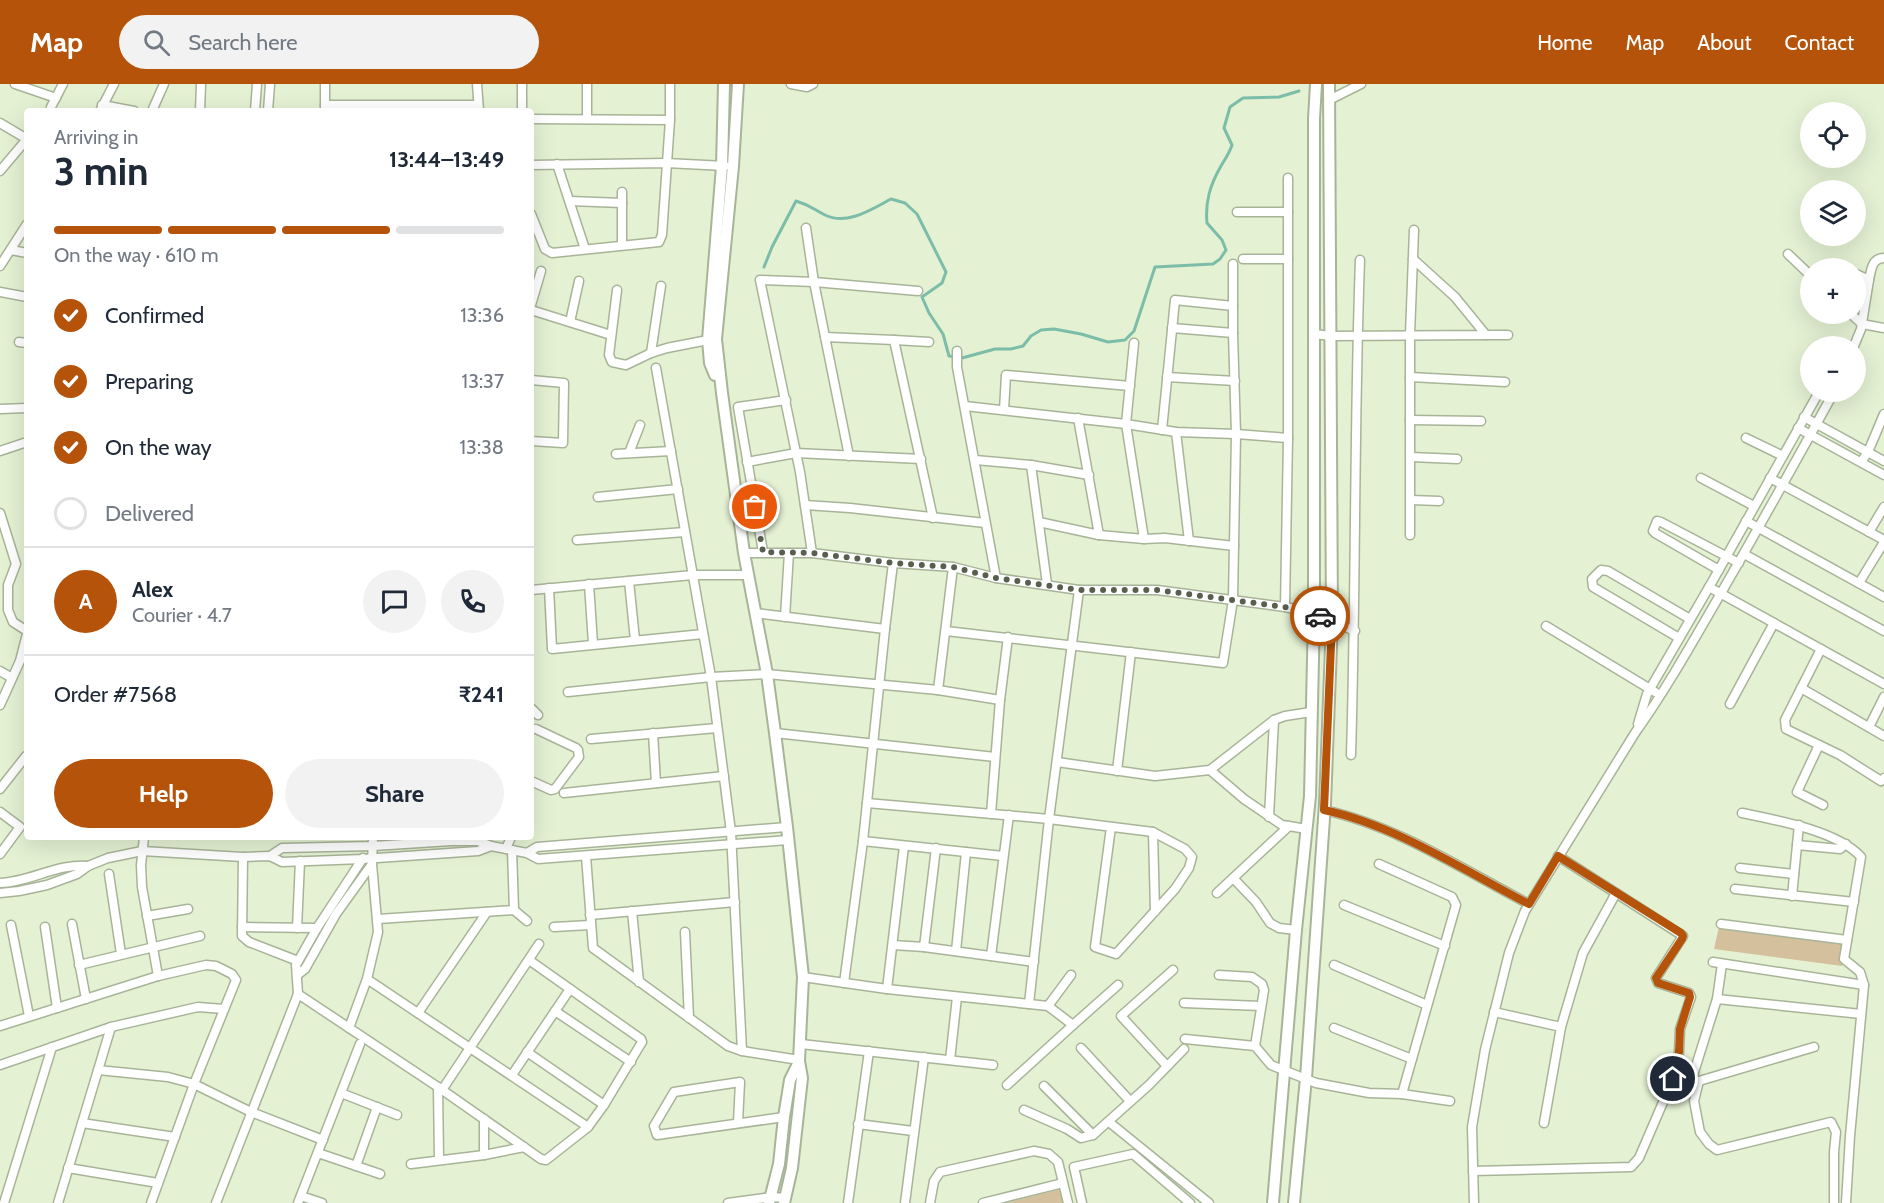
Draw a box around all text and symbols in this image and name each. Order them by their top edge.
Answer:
search box [119,15,539,69]
text: Map [30,25,83,59]
icon: search [140,26,173,59]
text: Search here [188,29,297,56]
text: Home [1537,30,1593,55]
text: Map [1626,30,1664,55]
text: About [1697,30,1751,55]
text: Contact [1784,30,1854,55]
map controls [1800,102,1866,402]
button: locate [1800,102,1866,168]
text: Arriving in [54,125,138,149]
text: 13:44–13:49 [389,146,504,173]
text: 3 min [54,147,149,195]
button: layers [1800,180,1866,246]
text: On the way · 610 m [54,243,218,267]
button: + [1800,258,1866,324]
icon: check [54,299,87,332]
text: Confirmed [105,302,204,329]
text: 13:36 [460,303,504,327]
button: − [1800,336,1866,402]
icon: check [54,365,87,398]
text: Preparing [105,368,193,395]
text: 13:37 [462,369,504,393]
icon: check [54,431,87,464]
text: On the way [105,434,212,461]
text: 13:38 [460,435,504,459]
pin [729,481,780,532]
icon: bag [738,490,771,523]
text: Delivered [105,500,194,527]
button: chat [363,570,426,633]
button: phone [441,570,504,633]
text: Alex [132,576,173,603]
courier [1290,586,1350,646]
text: A [79,588,92,615]
icon: car [1304,600,1337,633]
text: Courier · 4.7 [132,603,232,627]
text: Order #7568 [54,681,177,708]
text: ₹241 [459,681,504,708]
button: Help [54,759,273,828]
button: Share [285,759,504,828]
pin [1647,1053,1698,1104]
icon: home [1656,1062,1689,1095]

